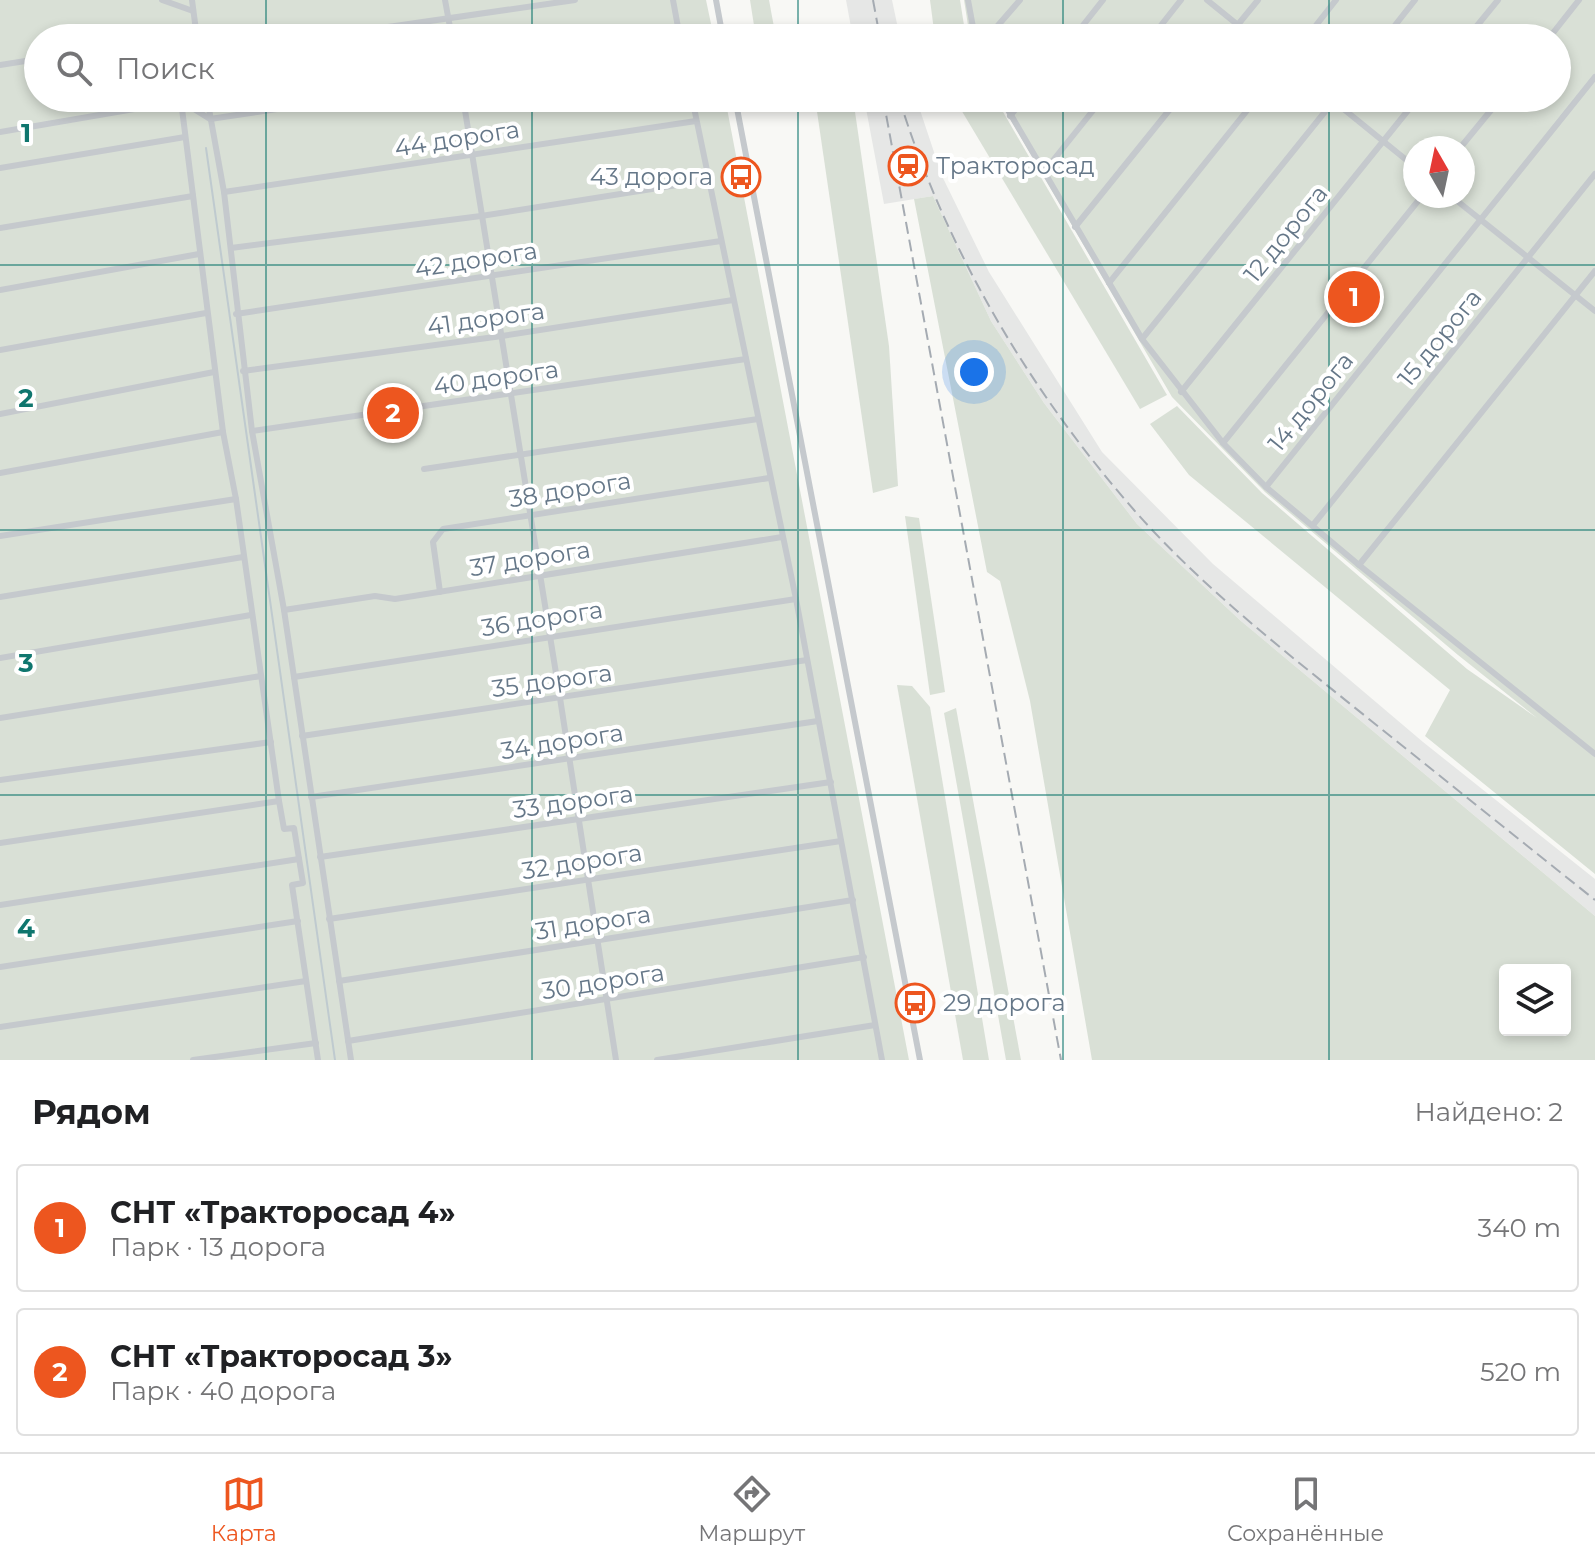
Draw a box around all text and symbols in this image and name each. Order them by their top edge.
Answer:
search box [24,24,1571,112]
icon: search [52,46,96,90]
text: Поиск [116,50,215,87]
street label: 44 дорога [392,114,521,163]
text: 1 [21,117,31,149]
north arrow [1403,136,1475,208]
station icon: Тракторосад [887,145,929,187]
place label: Тракторосад [936,151,1095,180]
bus stop icon: 43 дорога [720,156,762,198]
place label: 43 дорога [590,162,713,191]
street label: 12 дорога [1238,179,1334,288]
street label: 42 дорога [413,236,539,284]
pin: 1 [1328,267,1380,327]
street label: 15 дорога [1392,283,1488,392]
street label: 41 дорога [425,296,546,341]
street label: 14 дорога [1262,346,1359,457]
your location [954,352,994,392]
street label: 40 дорога [431,354,560,401]
text: 2 [18,382,34,414]
pin: 2 [367,383,419,443]
street label: 38 дорога [507,466,633,513]
street label: 37 дорога [468,535,592,582]
street label: 36 дорога [479,595,605,642]
text: 3 [17,647,34,679]
street label: 35 дорога [490,658,614,703]
street label: 34 дорога [499,718,625,766]
street label: 33 дорога [511,779,635,824]
street label: 32 дорога [520,838,644,885]
street label: 31 дорога [533,899,653,946]
text: 4 [17,912,35,944]
street label: 30 дорога [540,958,666,1006]
map controls [1499,964,1571,1036]
button: layers [1499,964,1571,1036]
bus stop icon: 29 дорога [894,982,936,1024]
place label: 29 дорога [943,988,1066,1017]
text: Рядом [32,1091,151,1133]
text: Найдено: 2 [1414,1096,1563,1128]
text: СНТ «Тракторосад 4» [110,1194,456,1231]
text: 1 [55,1212,65,1244]
text: 340 m [1478,1212,1561,1244]
text: Парк · 13 дорога [110,1231,326,1263]
text: СНТ «Тракторосад 3» [110,1338,453,1375]
text: 2 [52,1356,68,1388]
text: 520 m [1480,1356,1561,1388]
text: Парк · 40 дорога [110,1375,336,1407]
tab: Карта [211,1472,277,1547]
tab: Маршрут [698,1472,805,1547]
tab: Сохранённые [1227,1472,1384,1547]

